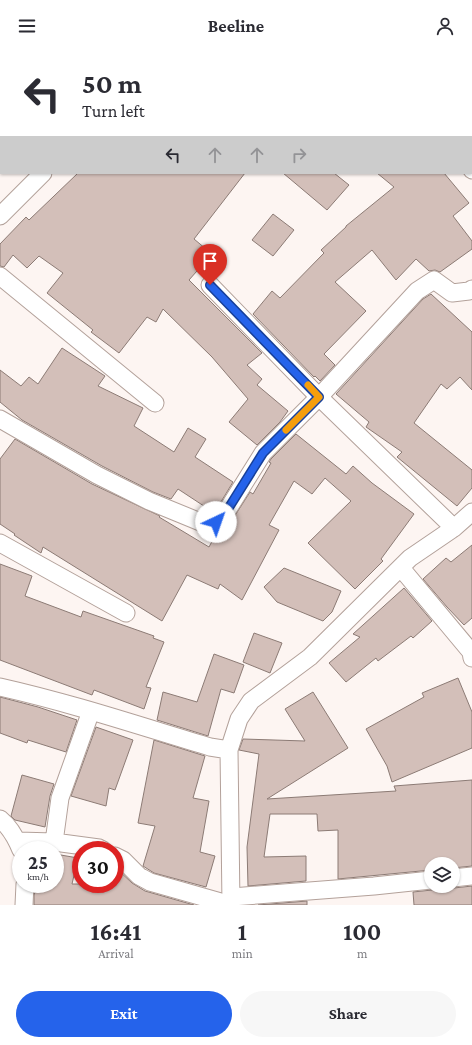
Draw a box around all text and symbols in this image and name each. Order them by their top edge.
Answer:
icon: menu [16,15,38,37]
icon: person [434,15,456,37]
text: Beeline [208,16,264,36]
icon: left [16,68,68,120]
text: 50 m [82,68,142,99]
text: Turn left [82,101,145,121]
icon: left [162,144,184,166]
icon: ahead [204,144,226,166]
icon: ahead [246,144,268,166]
icon: right [288,144,310,166]
pin [193,244,227,285]
icon: arrive [199,250,221,272]
position arrow [195,501,237,543]
speed limit sign: 30 [72,841,124,893]
text: 25 [28,851,48,873]
map controls [424,857,460,893]
button: layers [424,857,460,893]
text: km/h [27,871,49,882]
text: 16:41 [91,918,141,945]
text: 1 [238,918,247,945]
text: 100 [343,918,381,945]
text: Arrival [98,946,134,961]
text: min [232,946,253,961]
text: m [357,946,368,961]
button: Exit [16,991,232,1037]
button: Share [240,991,456,1037]

